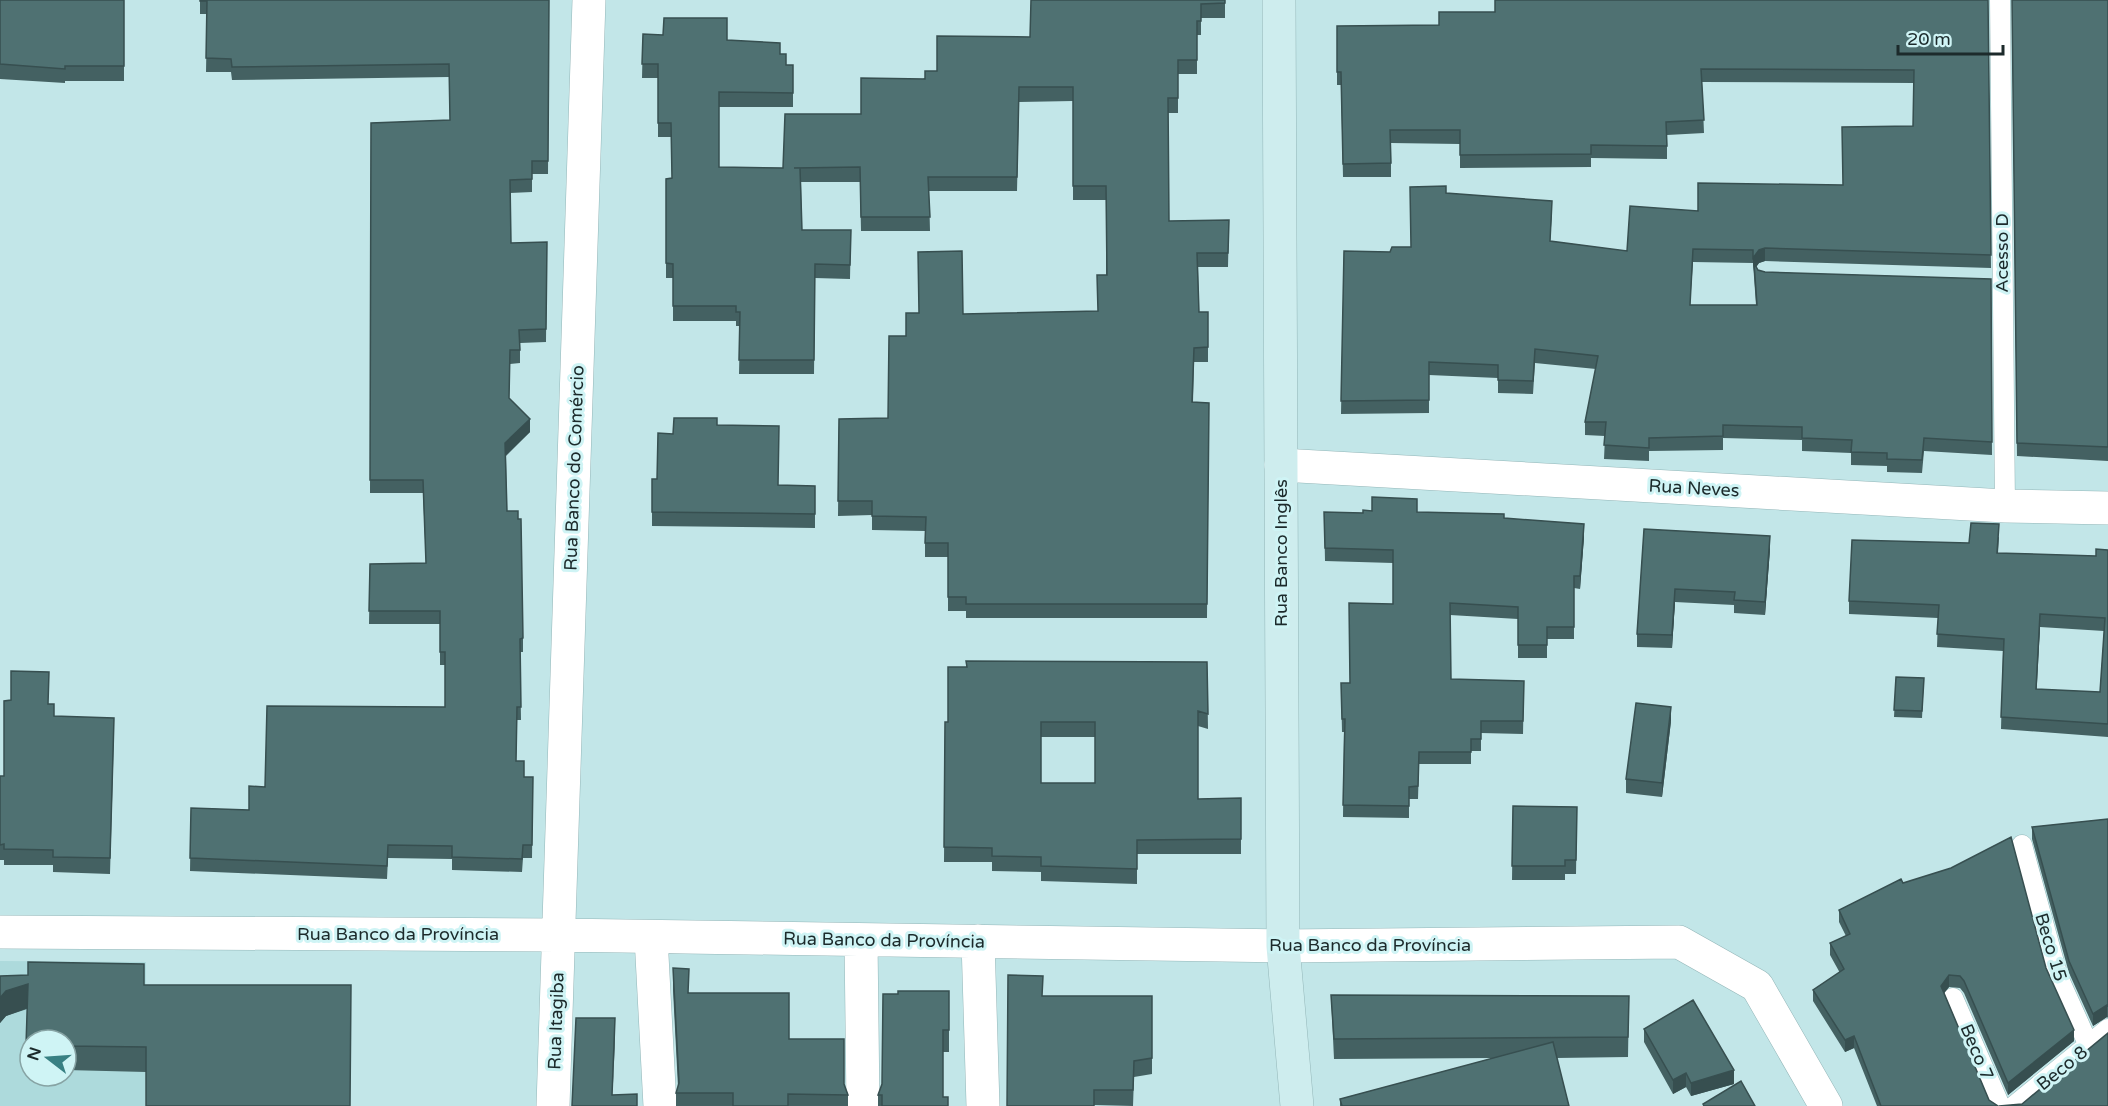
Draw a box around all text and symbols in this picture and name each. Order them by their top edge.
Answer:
scale bar [1898,18,2003,56]
text: 20 m [1907,28,1951,50]
street label: Acesso D [1991,213,2013,293]
street label: Rua Banco do Comércio [559,365,589,571]
street label: Rua Neves [1648,475,1740,501]
street label: Rua Banco Inglês [1270,479,1292,627]
street label: Beco 15 [2030,910,2072,984]
street label: Rua Banco da Província [297,923,499,945]
street label: Rua Banco da Província [783,927,985,953]
street label: Rua Banco da Província [1269,934,1471,956]
street label: Rua Itagiba [543,972,569,1070]
street label: Beco 7 [1955,1021,1999,1083]
north arrow [18,1028,78,1088]
street label: Beco 8 [2032,1041,2092,1095]
text: N [23,1045,46,1063]

